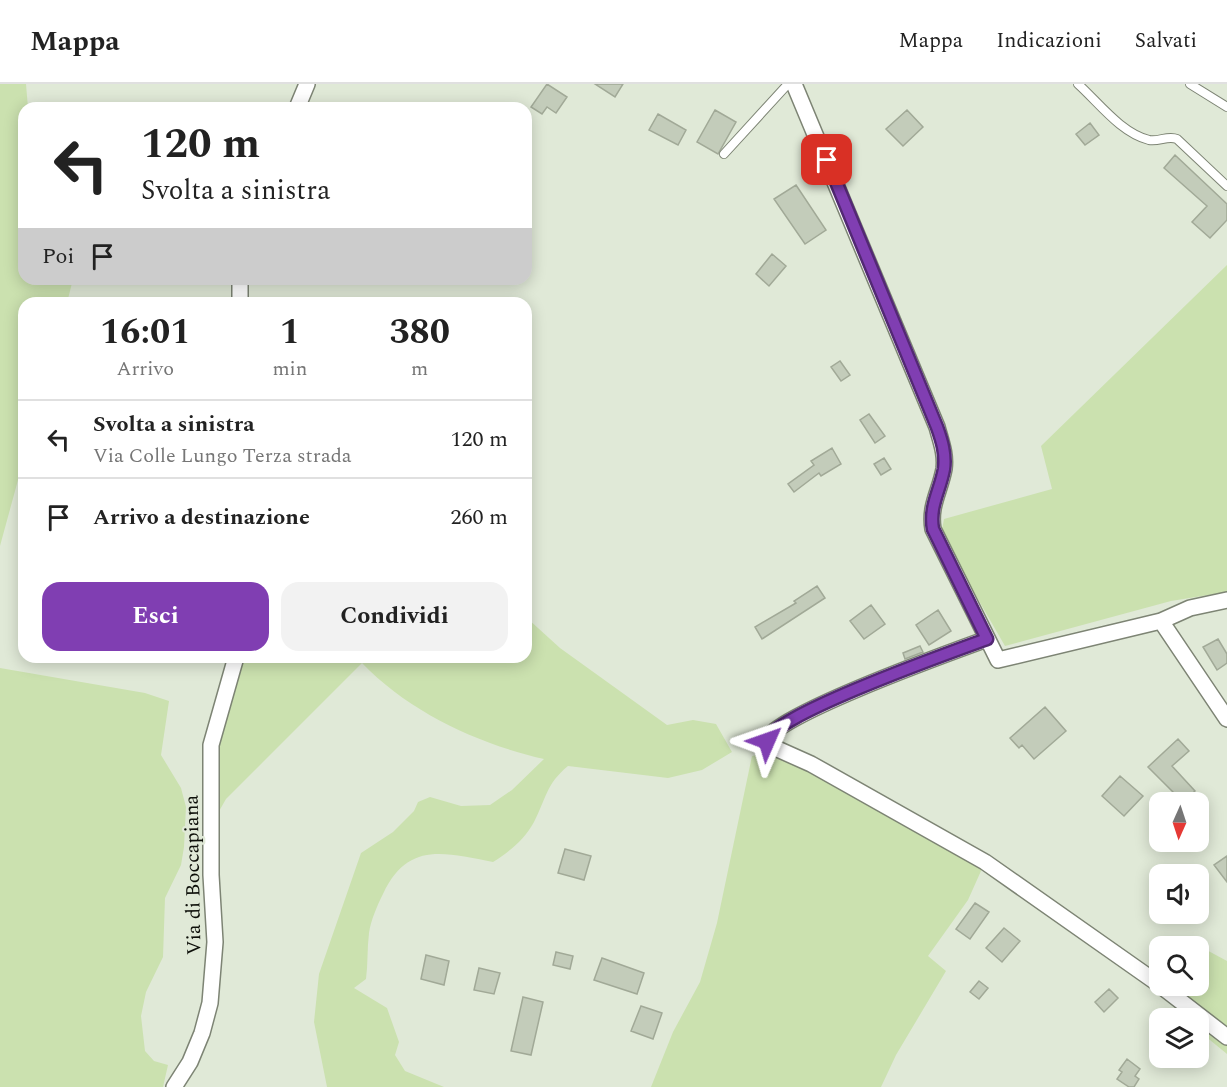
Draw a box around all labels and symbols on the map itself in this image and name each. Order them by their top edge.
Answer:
pin [801,134,852,185]
position arrow [735,709,799,773]
north arrow [1149,792,1209,852]
street label: Via di Boccapiana [177,794,209,955]

